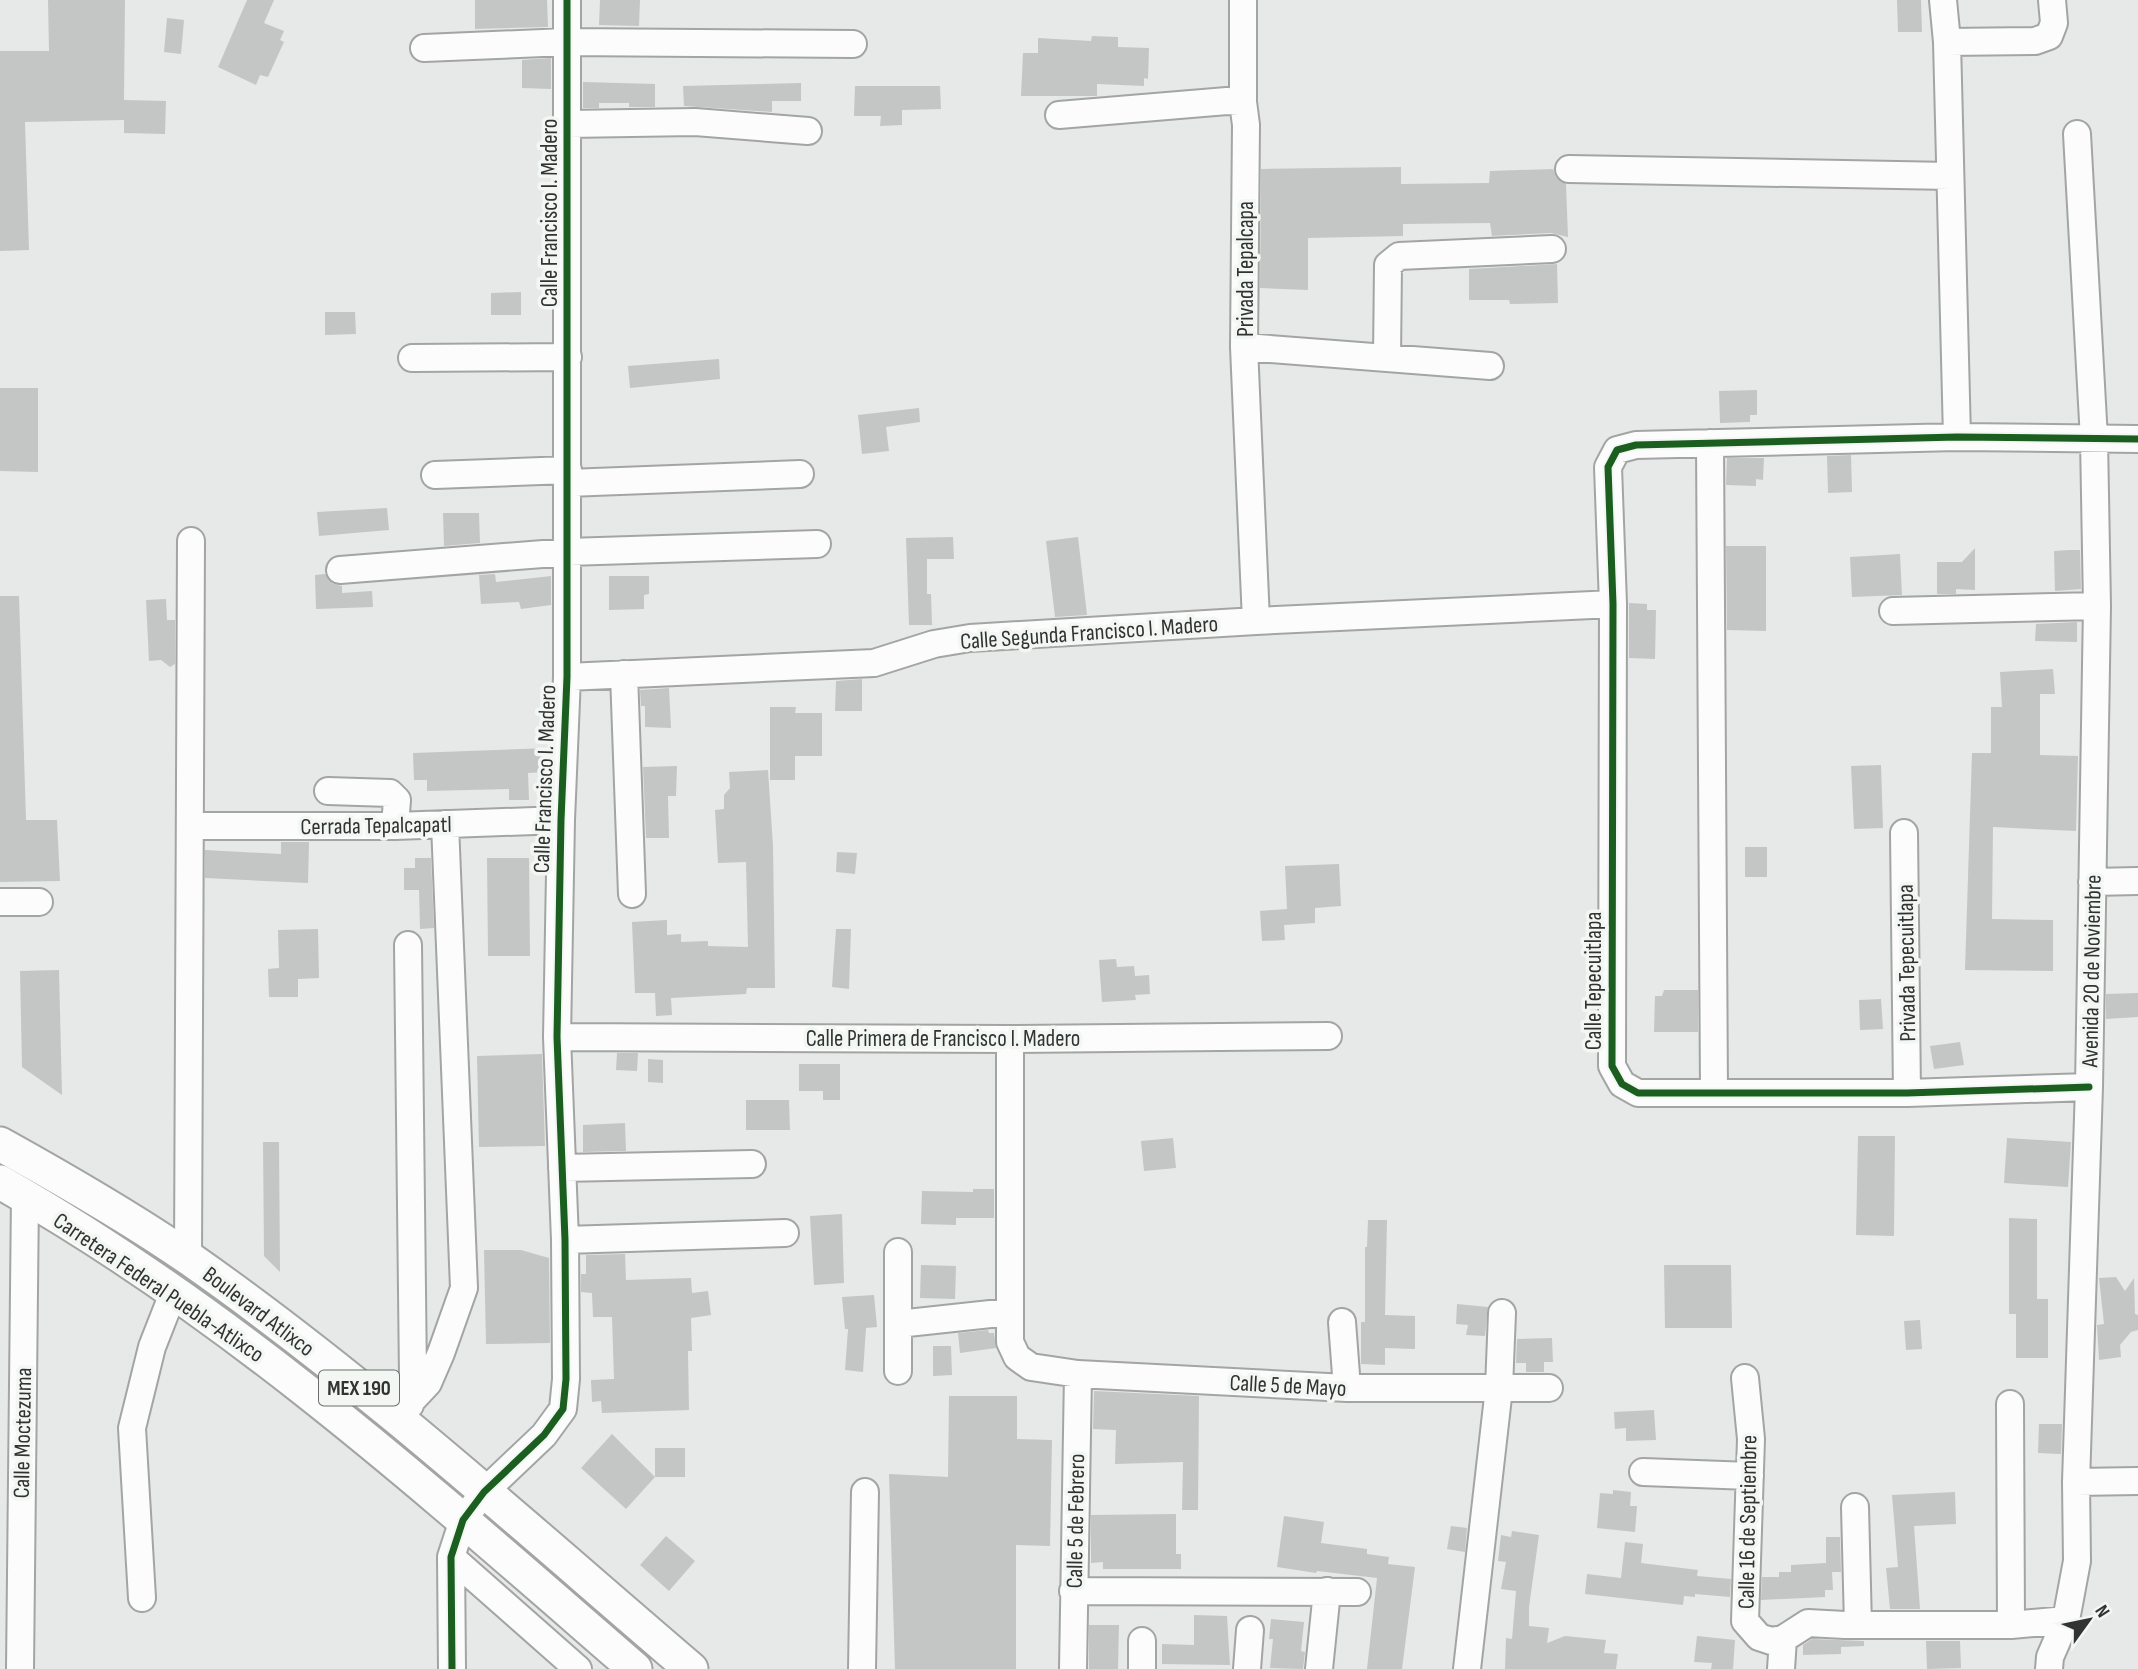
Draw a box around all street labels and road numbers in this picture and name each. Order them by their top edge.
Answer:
street label: Calle Francisco I. Madero [536,119,564,307]
street label: Privada Tepalcapa [1232,201,1260,337]
street label: Calle Segunda Francisco I. Madero [959,610,1219,656]
street label: Calle Francisco I. Madero [528,684,562,874]
street label: Cerrada Tepalcapatl [300,811,452,841]
street label: Avenida 20 de Noviembre [2076,874,2108,1069]
street label: Privada Tepecuitlapa [1892,884,1922,1042]
street label: Calle Tepecuitlapa [1580,912,1608,1050]
street label: Calle Primera de Francisco I. Madero [806,1025,1080,1053]
street label: Carretera Federal Puebla-Atlixco [48,1207,269,1369]
street label: Boulevard Atlixco [197,1261,320,1363]
street label: Calle Moctezuma [8,1367,38,1499]
street label: Calle 5 de Mayo [1229,1369,1347,1403]
road number: MEX 190 [319,1370,399,1406]
street label: Calle 16 de Septiembre [1732,1435,1764,1609]
street label: Calle 5 de Febrero [1061,1453,1091,1589]

